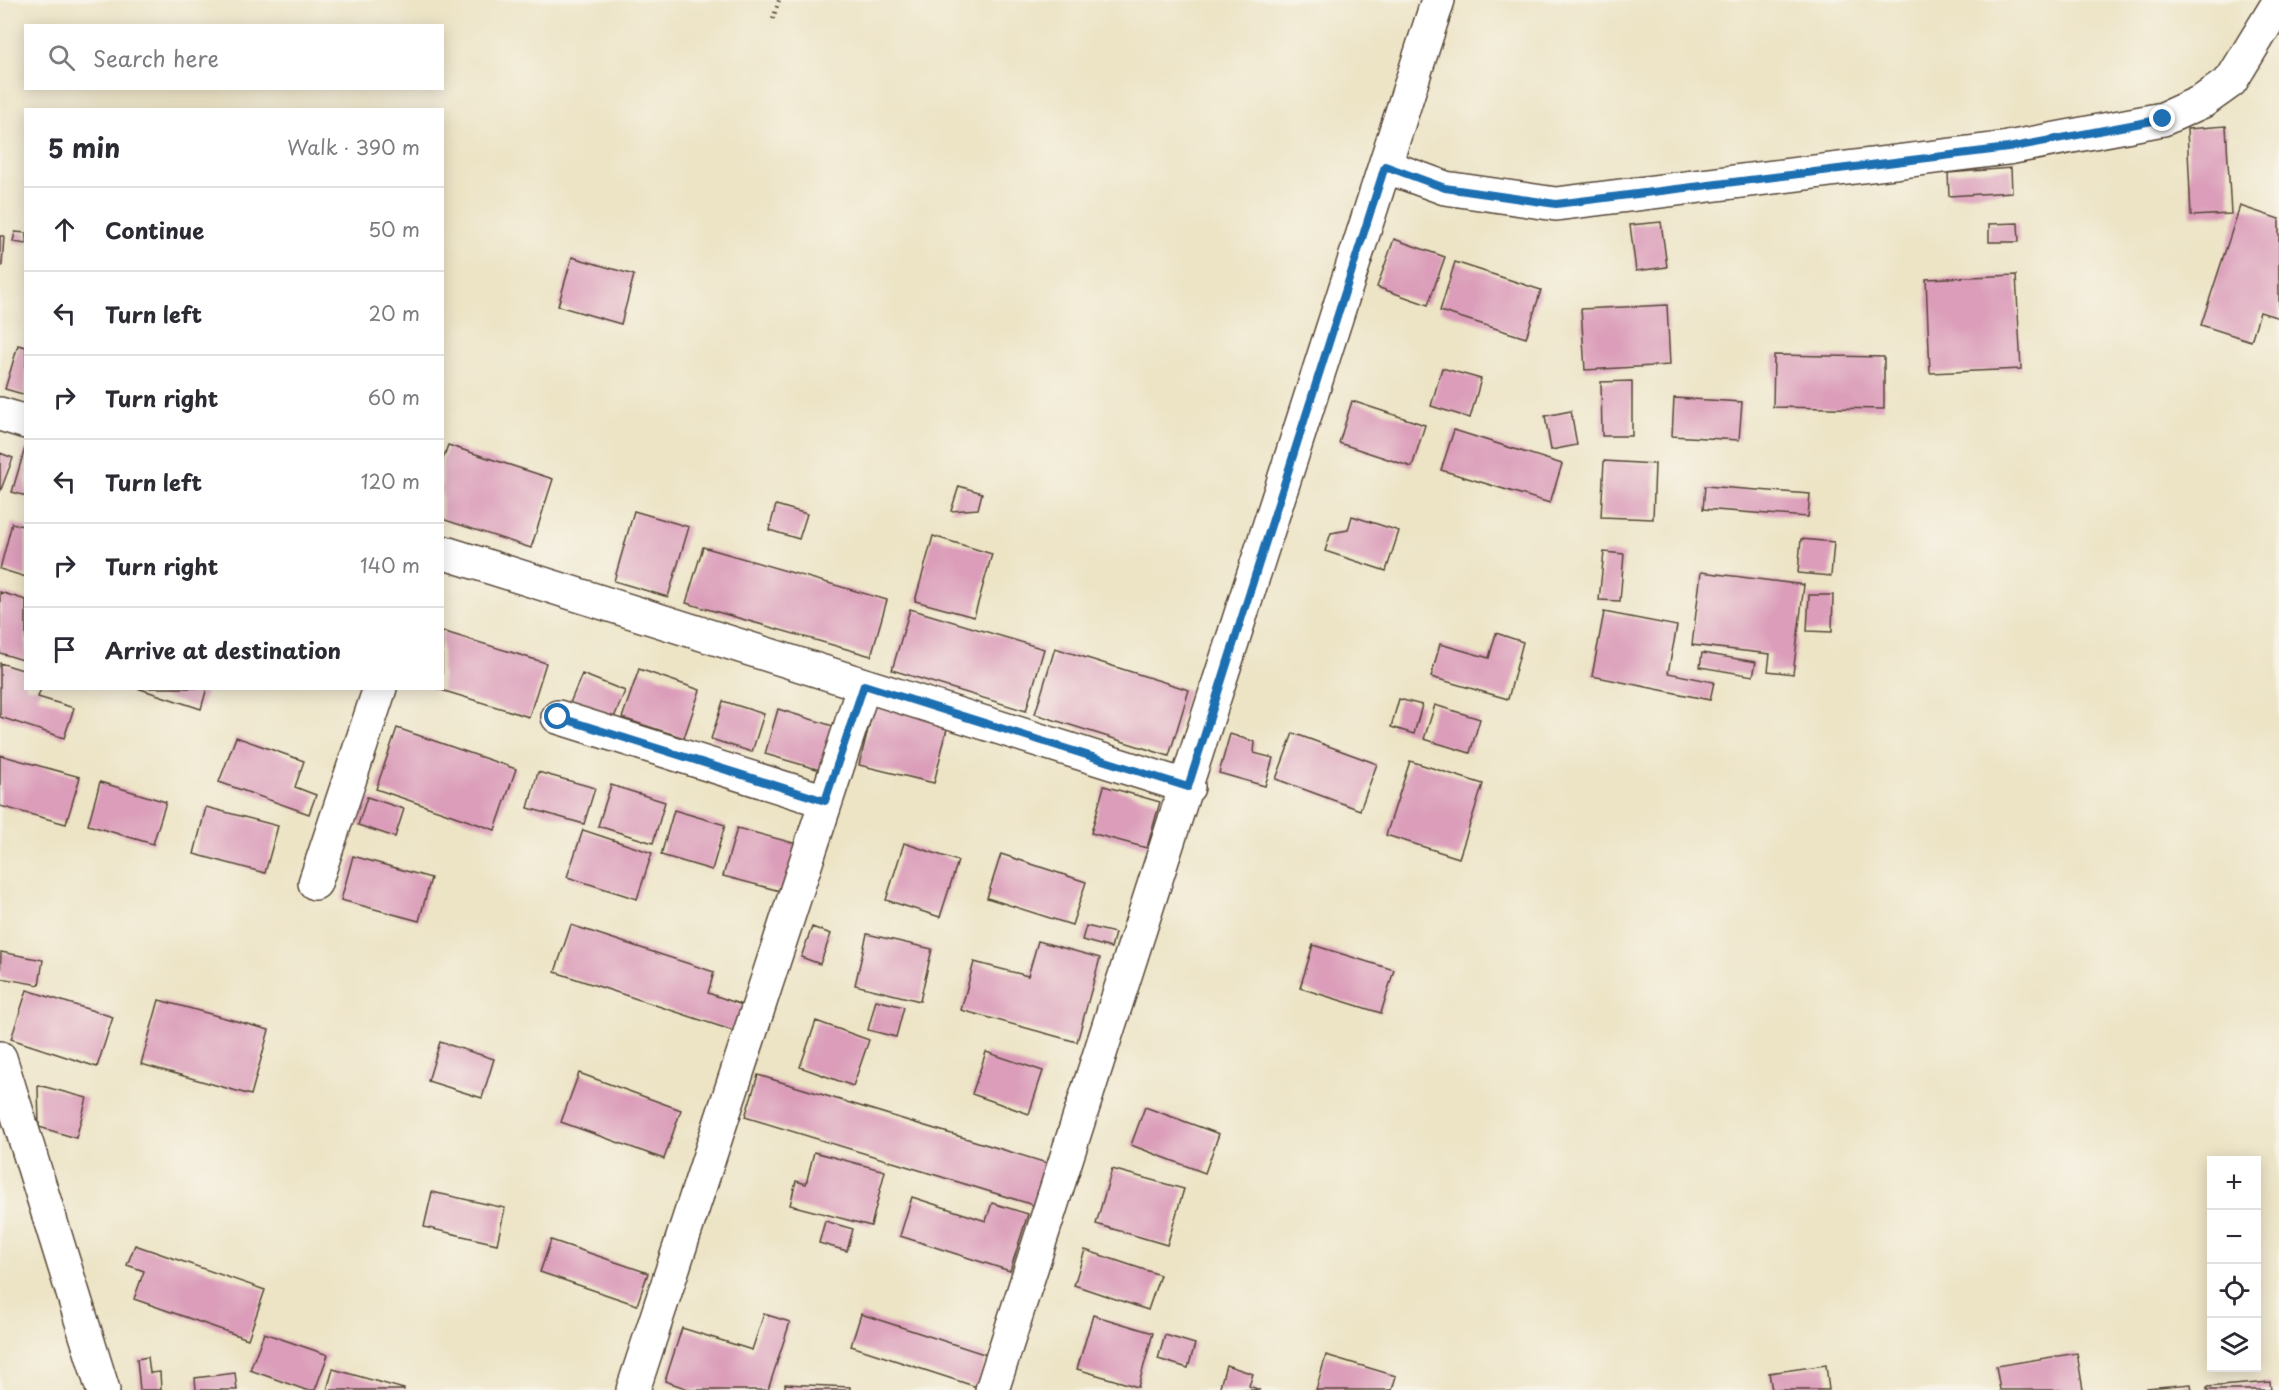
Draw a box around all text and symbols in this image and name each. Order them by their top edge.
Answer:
search box [24,24,444,90]
icon: search [45,41,78,74]
text: Search here [93,41,219,74]
route end [2149,105,2175,131]
text: 5 min [48,128,120,167]
text: Walk · 390 m [287,132,420,162]
icon: ahead [48,213,81,246]
text: Continue [105,213,204,246]
text: 50 m [368,214,420,244]
icon: left [48,297,81,330]
text: Turn left [105,297,202,330]
text: 20 m [368,298,420,328]
icon: right [48,381,81,414]
text: Turn right [105,381,218,414]
text: 60 m [368,382,420,412]
icon: left [48,465,81,498]
text: Turn left [105,465,202,498]
text: 120 m [361,466,420,496]
icon: right [48,549,81,582]
text: Turn right [105,549,218,582]
text: 140 m [360,550,420,580]
icon: arrive [48,633,81,666]
text: Arrive at destination [105,633,341,666]
route start [544,703,570,729]
map controls [2207,1156,2261,1372]
button: + [2207,1156,2261,1210]
button: − [2207,1210,2261,1264]
button: locate [2207,1264,2261,1318]
button: layers [2207,1318,2261,1372]

